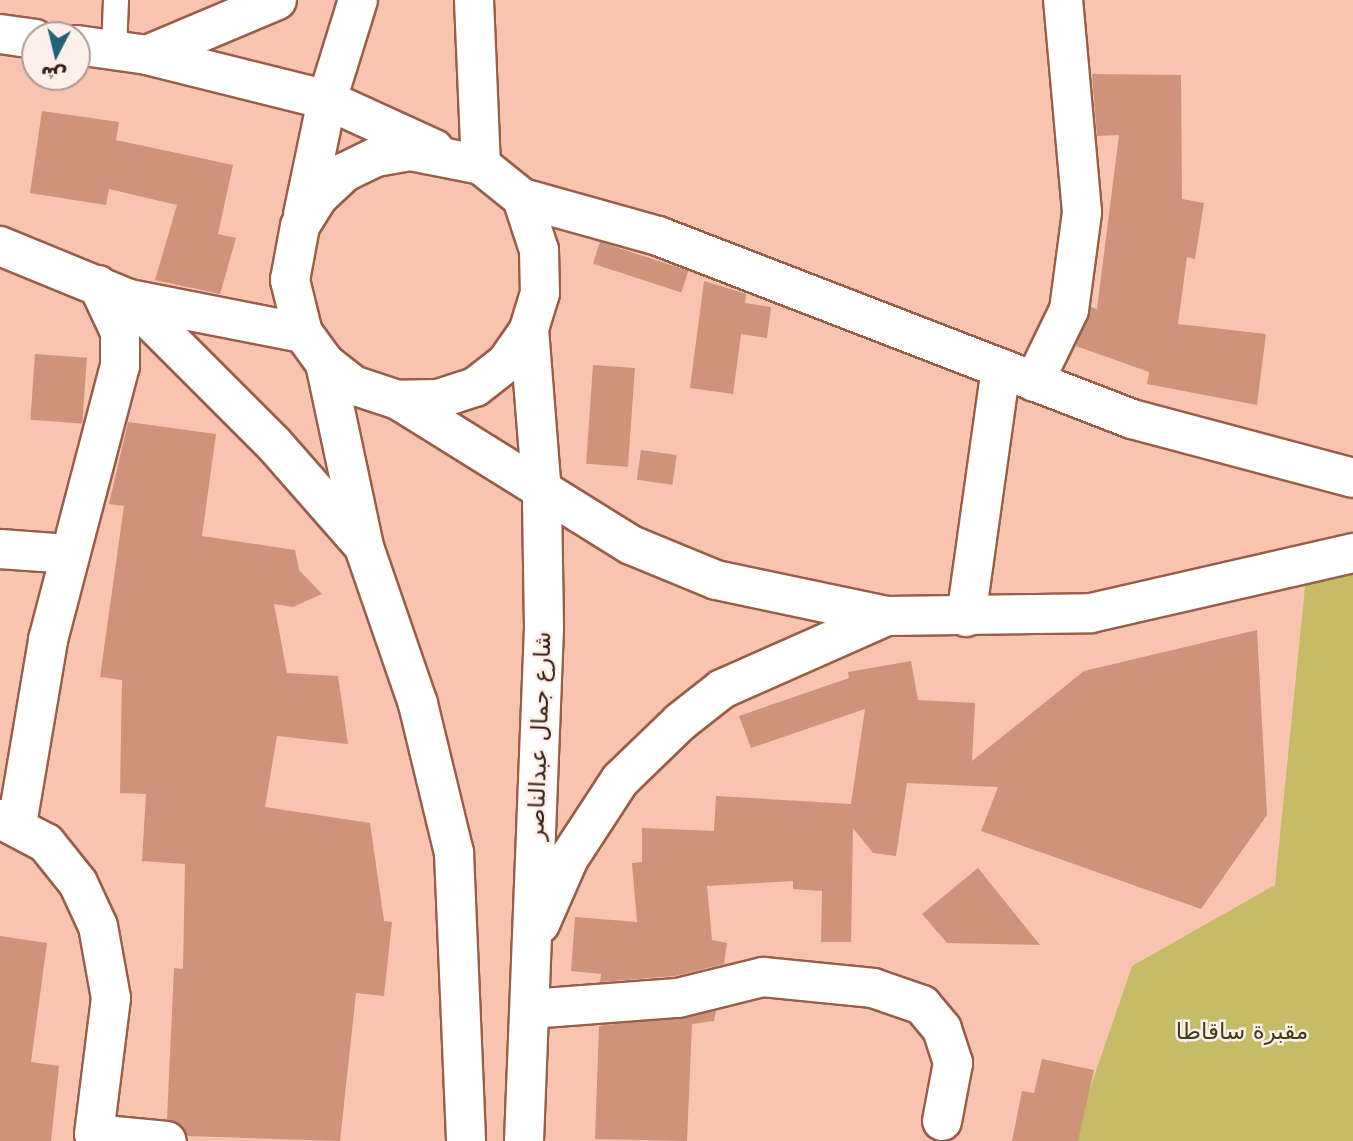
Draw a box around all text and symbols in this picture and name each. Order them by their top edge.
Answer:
north arrow [21,21,91,91]
text: ش [39,62,68,87]
street label: شارع جمال عبدالناصر [522,631,556,841]
park label: مقبرة ساقاطا [1176,1017,1308,1045]

